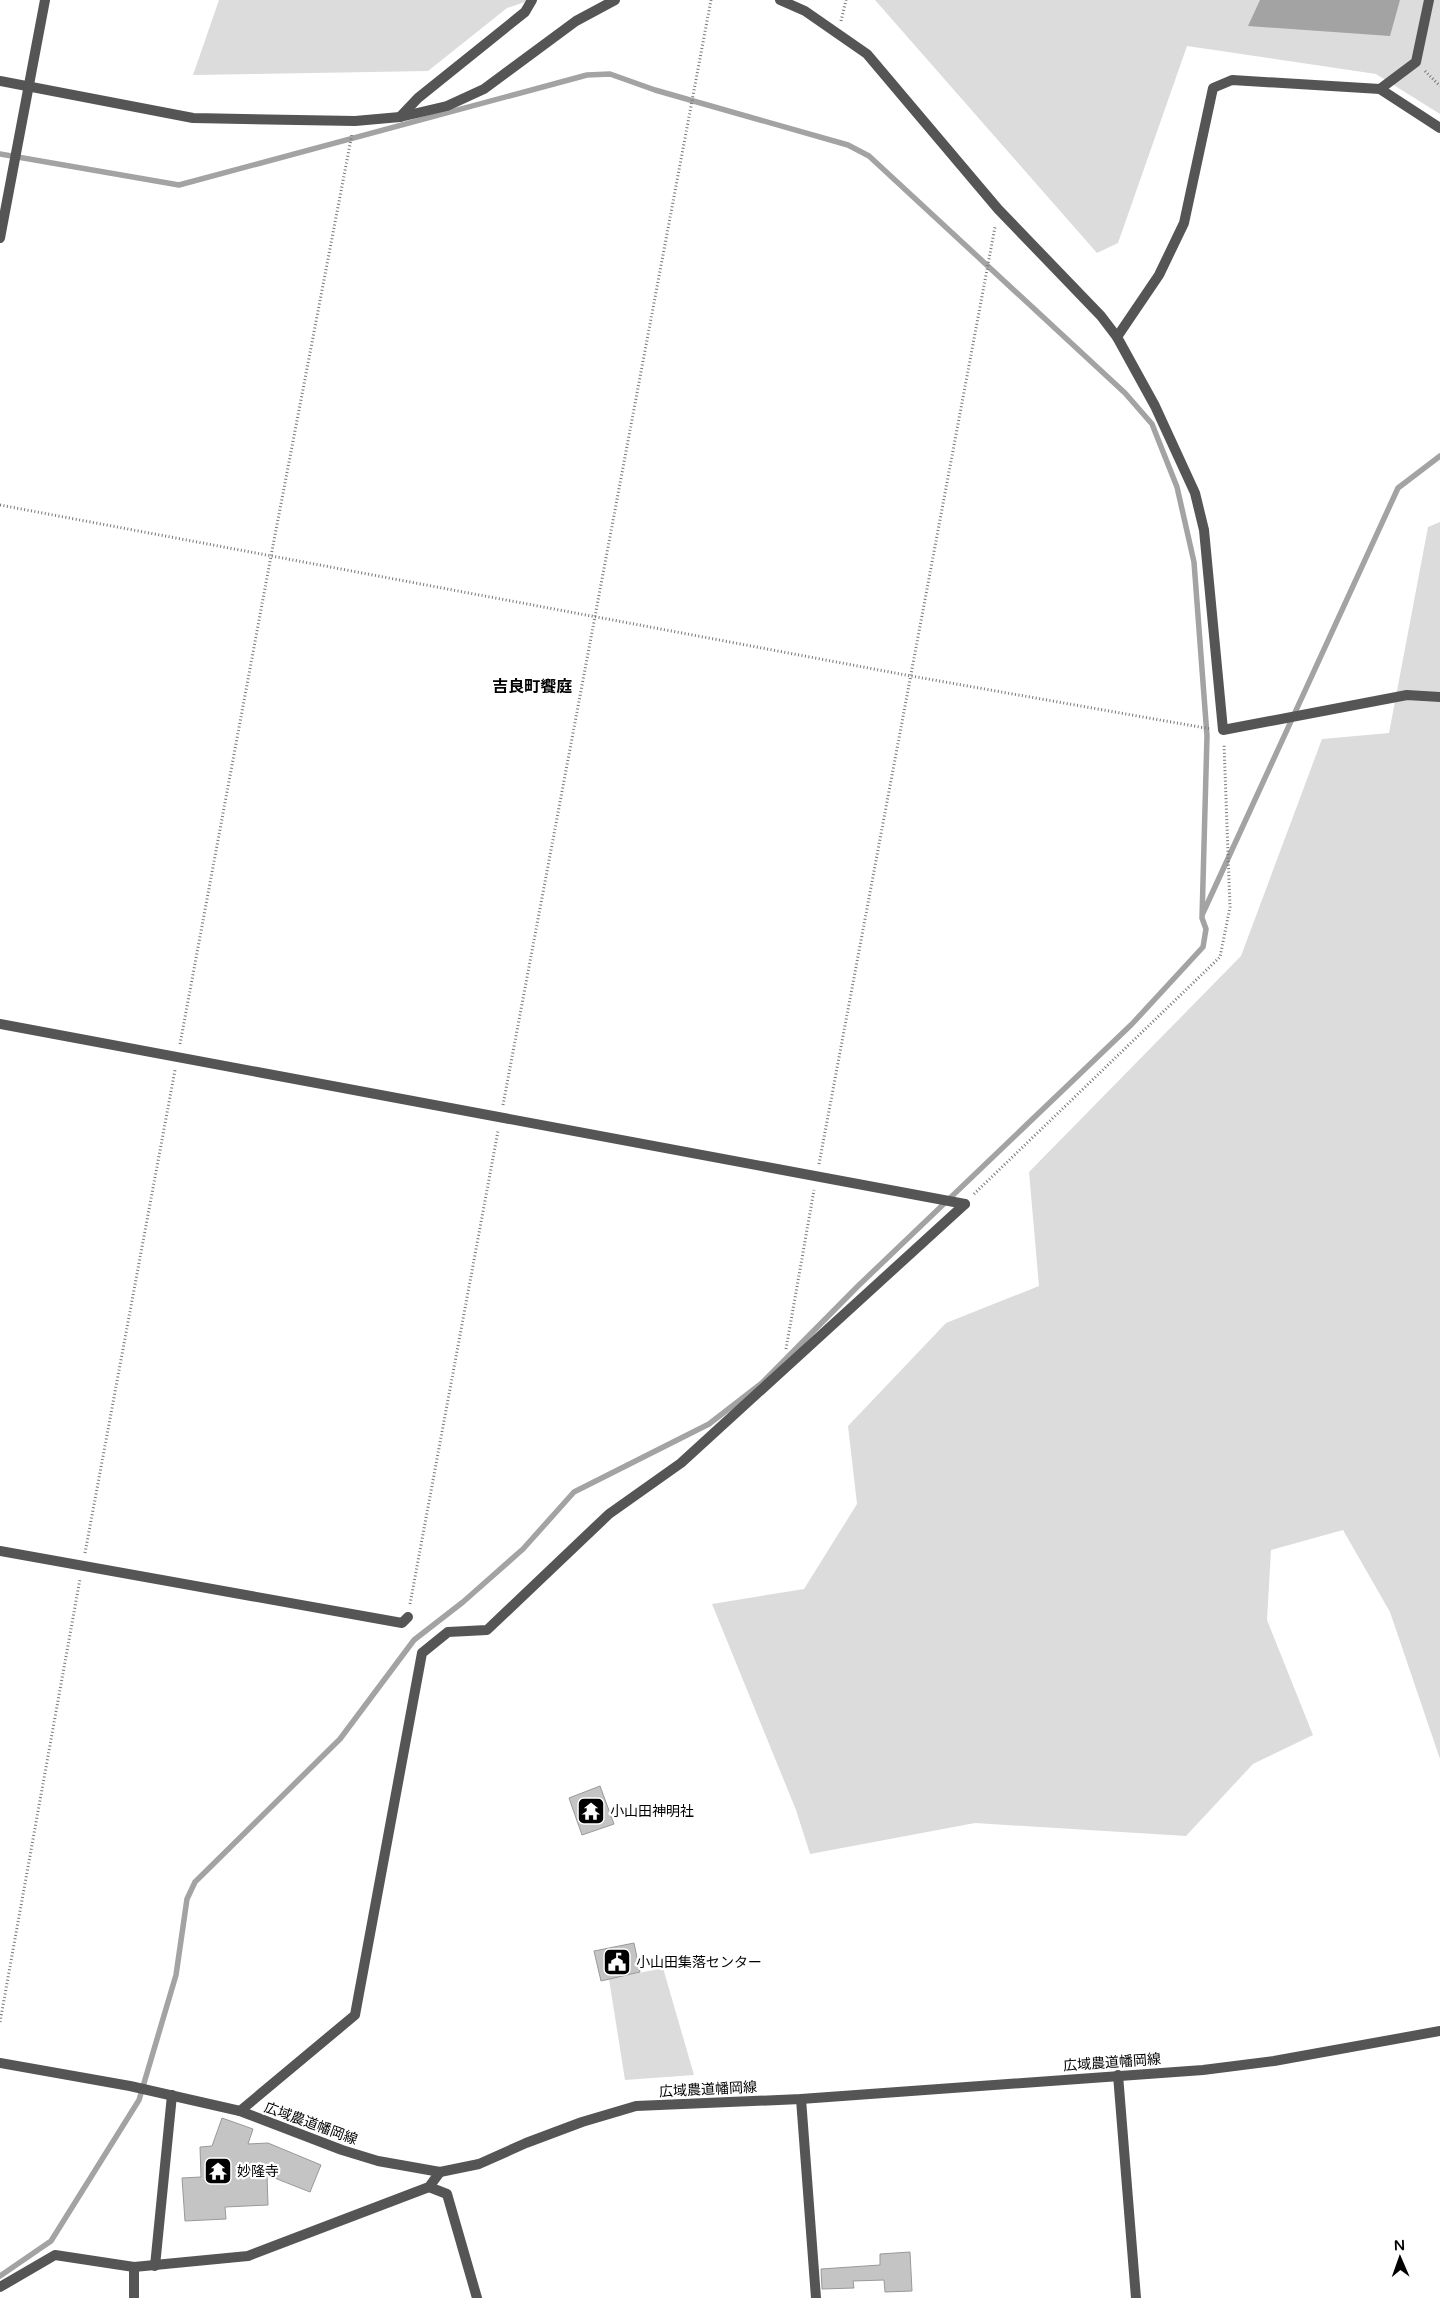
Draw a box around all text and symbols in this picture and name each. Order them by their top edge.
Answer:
district label: 吉良町饗庭 [492,677,572,697]
temple icon: 小山田神明社 [576,1796,606,1826]
place label: 小山田神明社 [610,1803,694,1820]
public building icon: 小山田集落センター [602,1947,632,1977]
place label: 小山田集落センター [636,1954,762,1971]
street label: 広域農道幡岡線 [1063,2051,1162,2074]
street label: 広域農道幡岡線 [659,2078,757,2101]
street label: 広域農道幡岡線 [262,2099,360,2148]
temple icon: 妙隆寺 [203,2156,233,2186]
place label: 妙隆寺 [237,2163,279,2180]
north arrow [1375,2233,1425,2283]
text: N [1394,2237,1405,2254]

